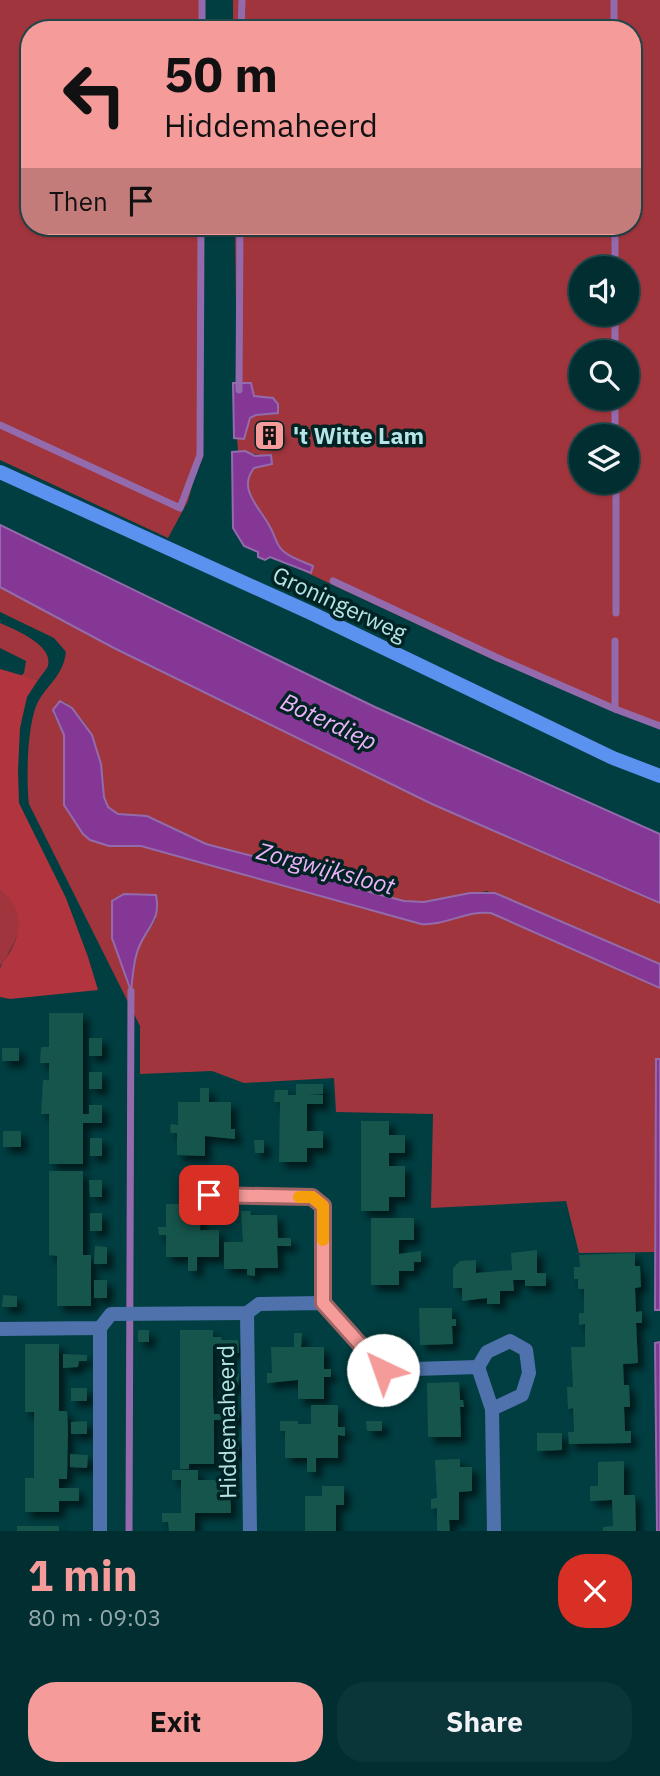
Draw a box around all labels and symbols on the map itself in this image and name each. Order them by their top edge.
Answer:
building icon: 't Witte Lam [253,418,287,452]
place label: 't Witte Lam [293,420,424,450]
street label: Groningerweg [268,559,412,647]
water label: Boterdiep [276,685,382,757]
water label: Zorgwijksloot [253,834,399,902]
pin [179,1165,239,1225]
position arrow [346,1333,420,1407]
street label: Hiddemaheerd [210,1345,242,1499]

